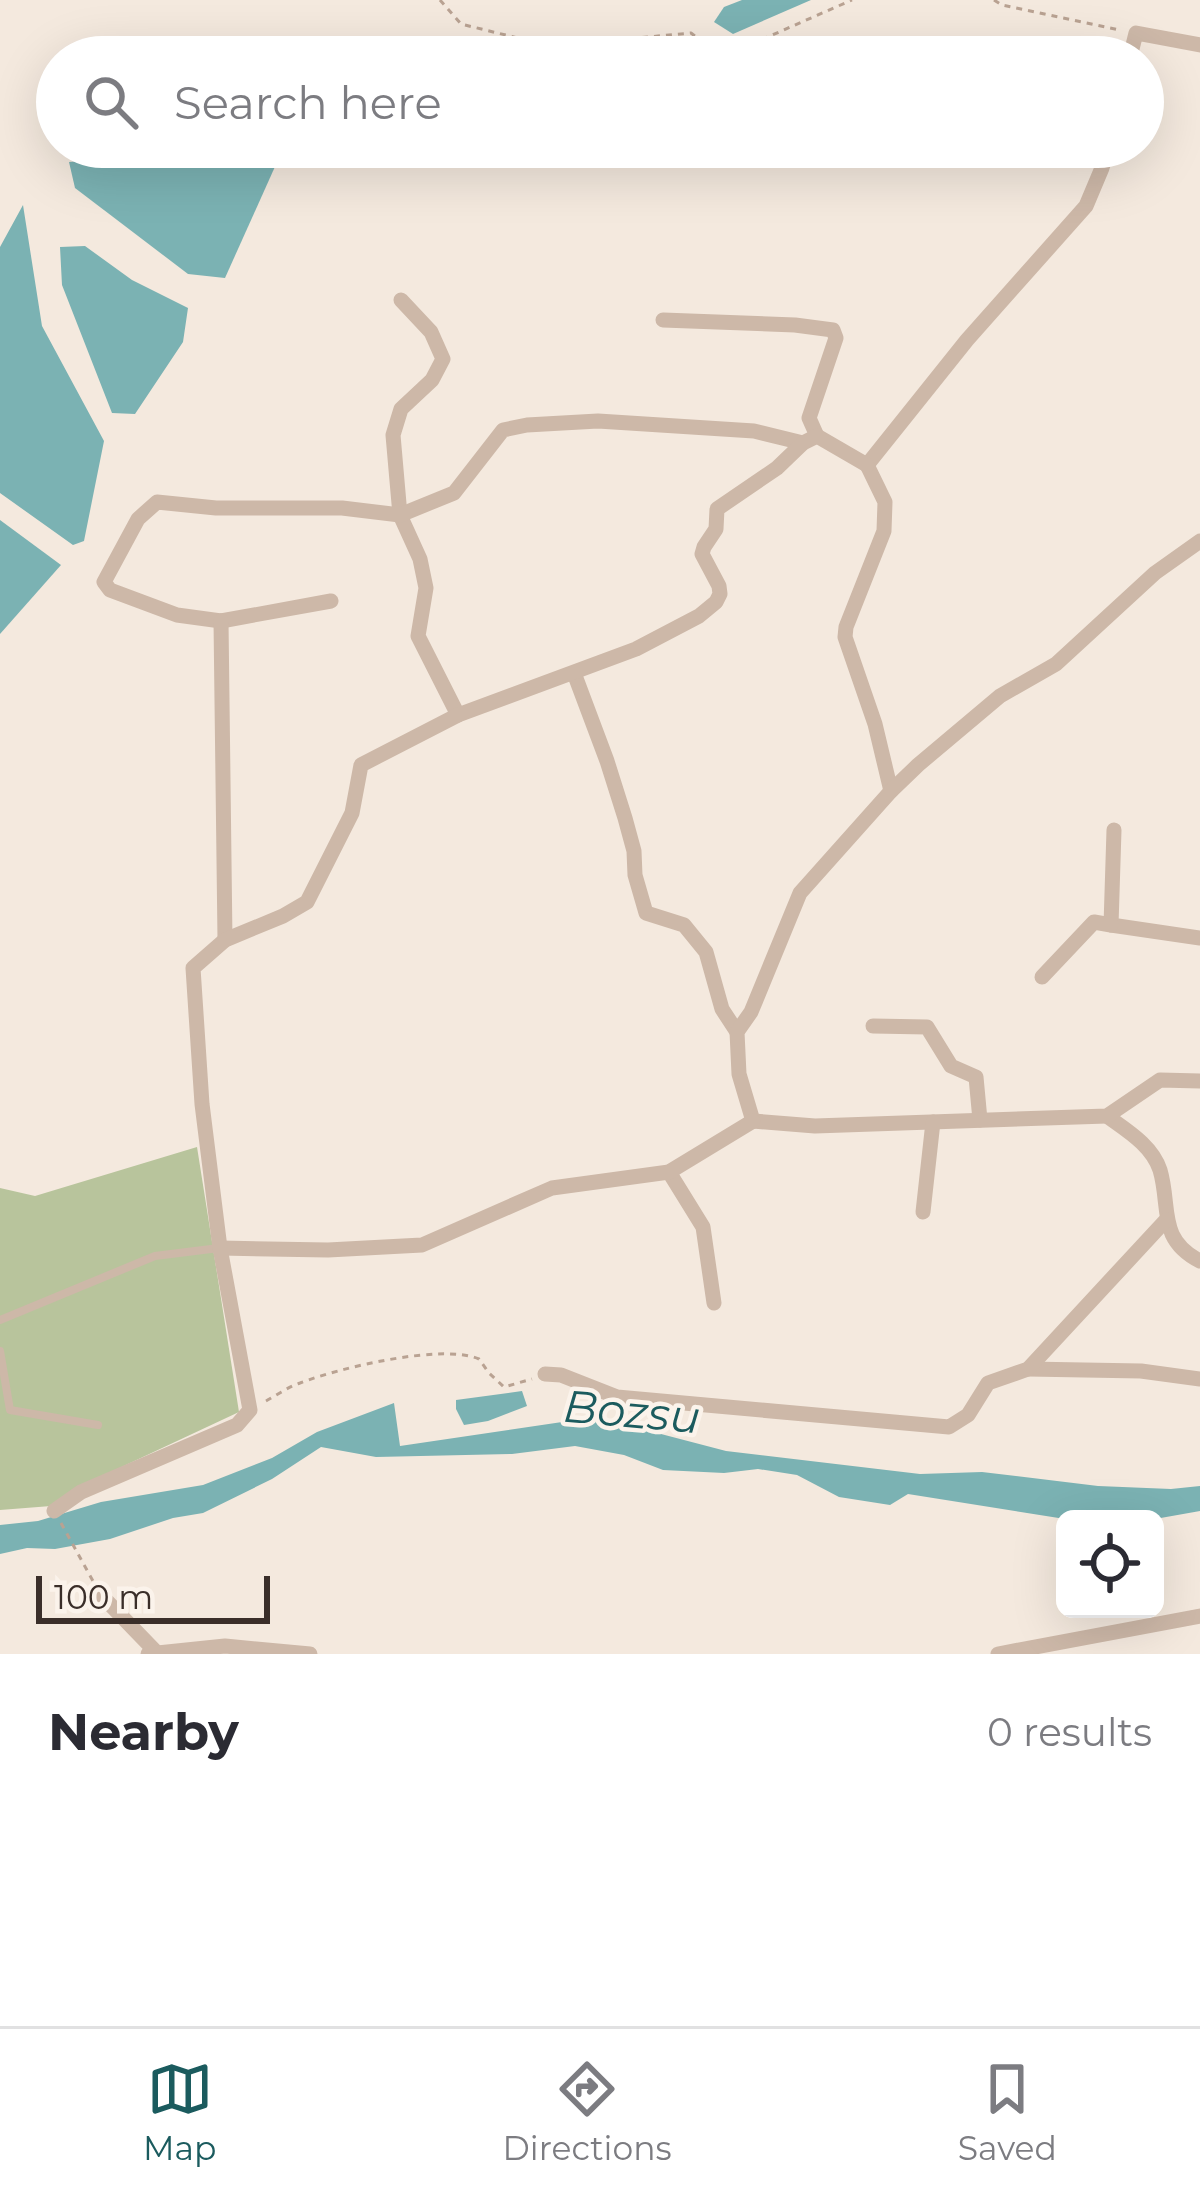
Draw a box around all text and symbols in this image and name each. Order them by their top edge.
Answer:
search box [36,36,1164,168]
icon: search [78,69,144,135]
text: Search here [174,75,442,130]
water label: Bozsu [561,1378,703,1444]
map controls [1056,1510,1164,1618]
button: locate [1056,1510,1164,1618]
scale bar [36,1570,270,1623]
text: 100 m [54,1577,153,1617]
text: Nearby [48,1701,239,1763]
text: 0 results [987,1708,1152,1756]
tab: Map [143,2056,216,2168]
tab: Directions [503,2056,672,2168]
tab: Saved [958,2056,1057,2168]

